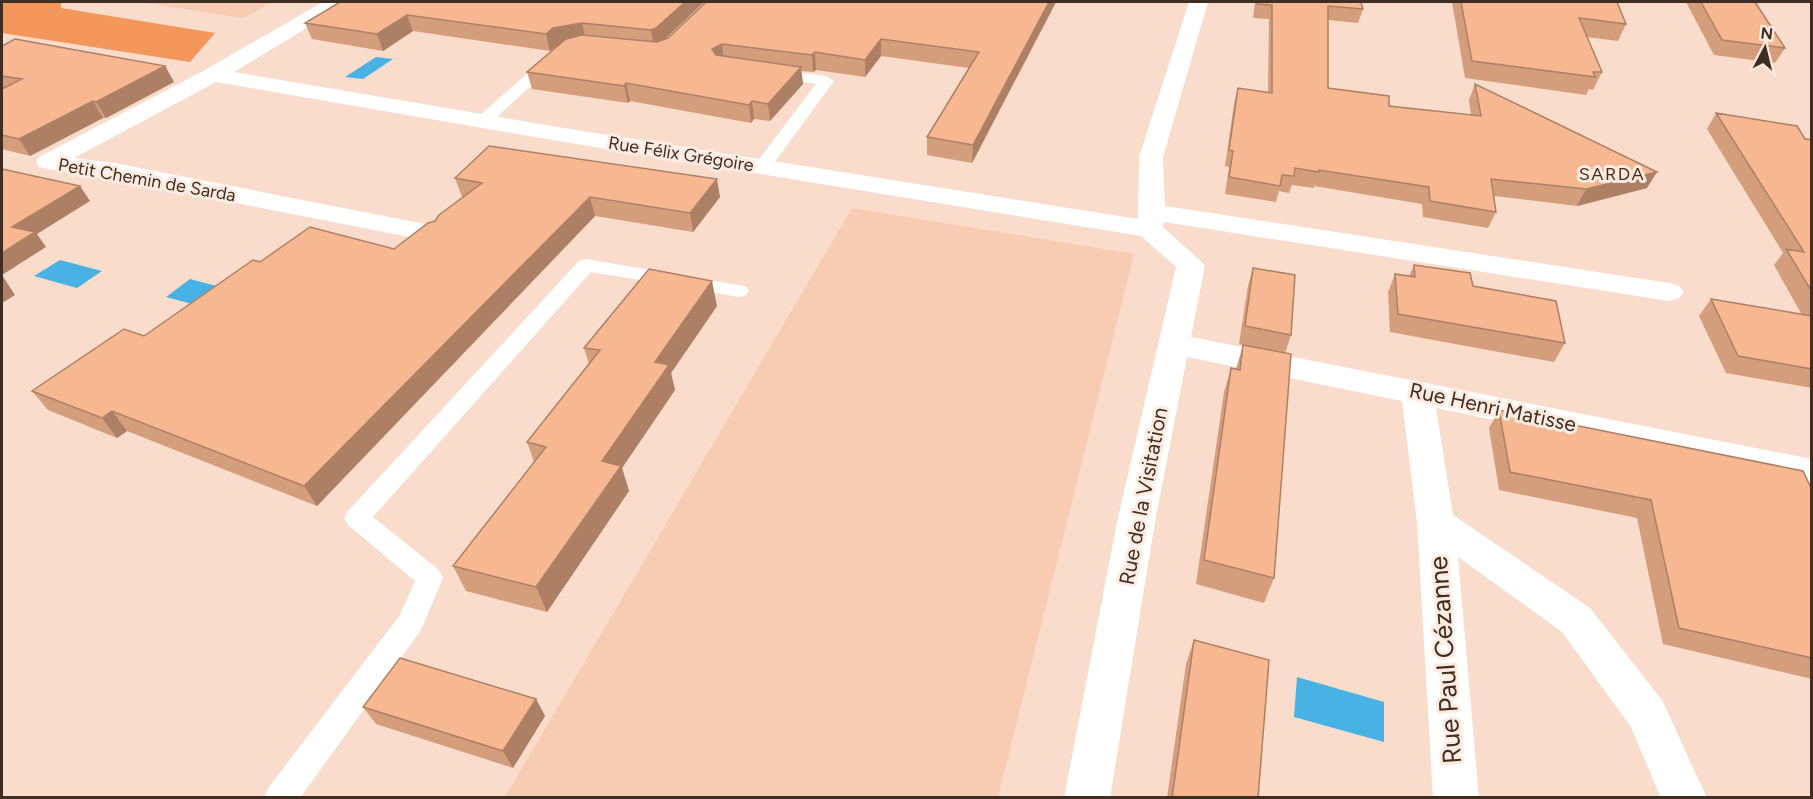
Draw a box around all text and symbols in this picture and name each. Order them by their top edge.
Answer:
north arrow [1735,18,1795,78]
text: N [1759,23,1774,44]
street label: Rue Félix Grégoire [607,132,755,176]
street label: Petit Chemin de Sarda [56,154,238,206]
district label: SARDA [1579,163,1645,185]
street label: Rue Henri Matisse [1407,377,1579,437]
street label: Rue de la Visitation [1114,405,1172,587]
street label: Rue Paul Cézanne [1422,555,1468,765]

